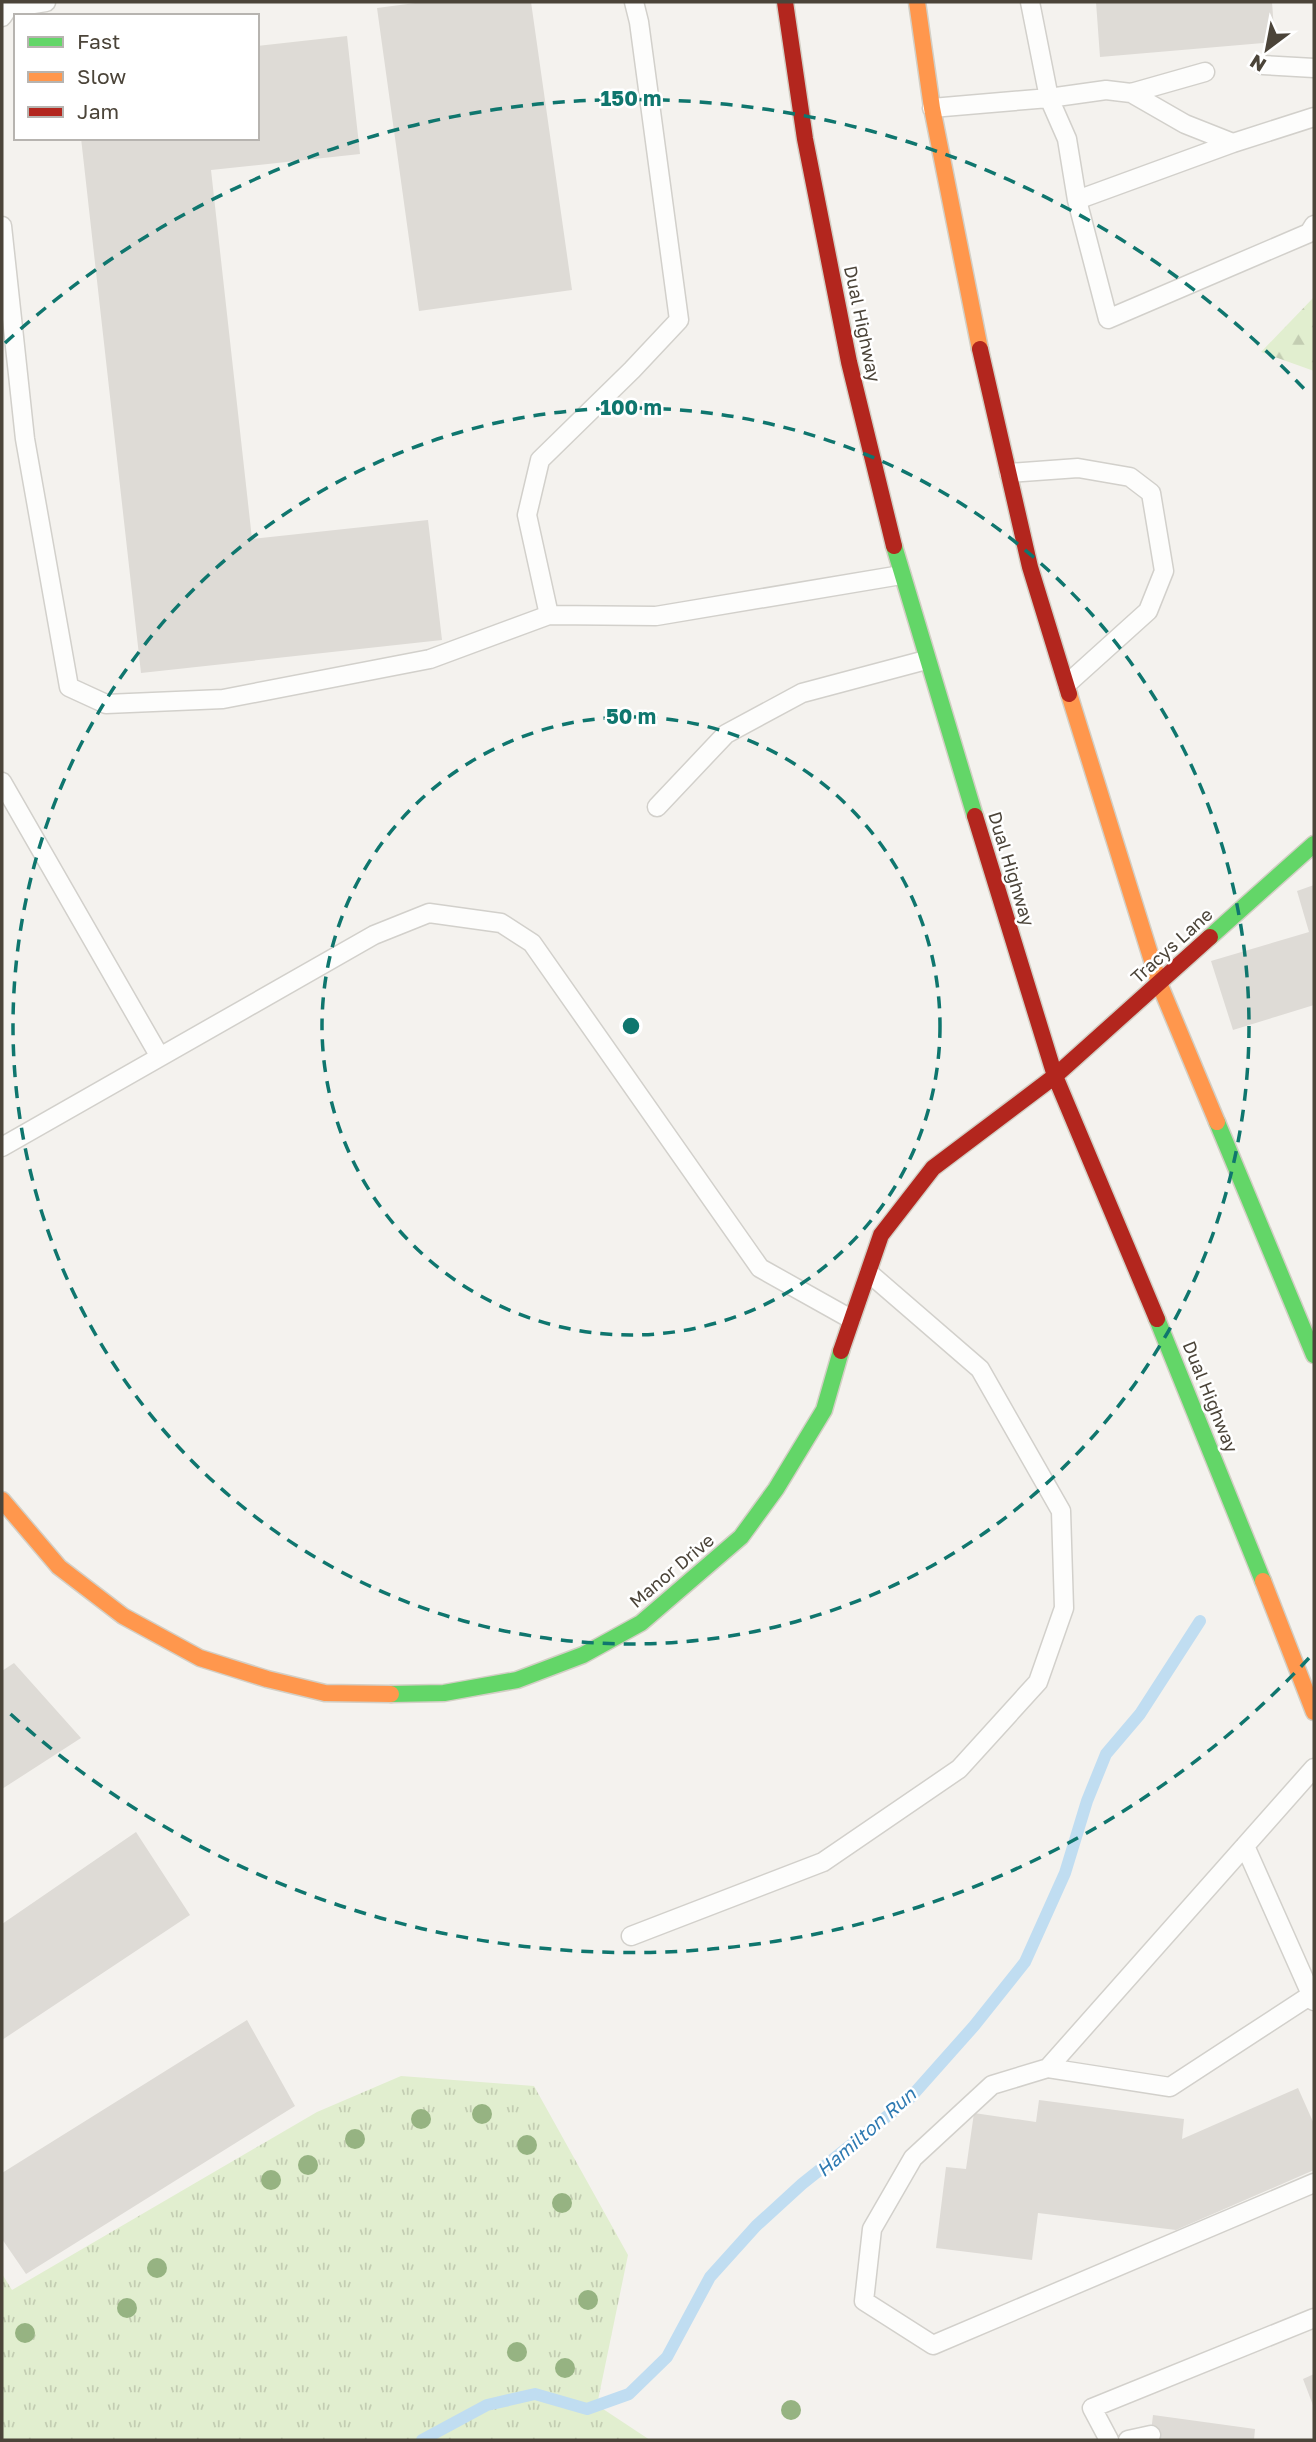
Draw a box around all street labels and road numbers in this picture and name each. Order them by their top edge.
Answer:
street label: Dual Highway [840,264,886,384]
street label: Dual Highway [984,809,1040,929]
street label: Tracys Lane [1126,903,1217,988]
street label: Dual Highway [1179,1338,1243,1456]
street label: Manor Drive [625,1528,718,1612]

